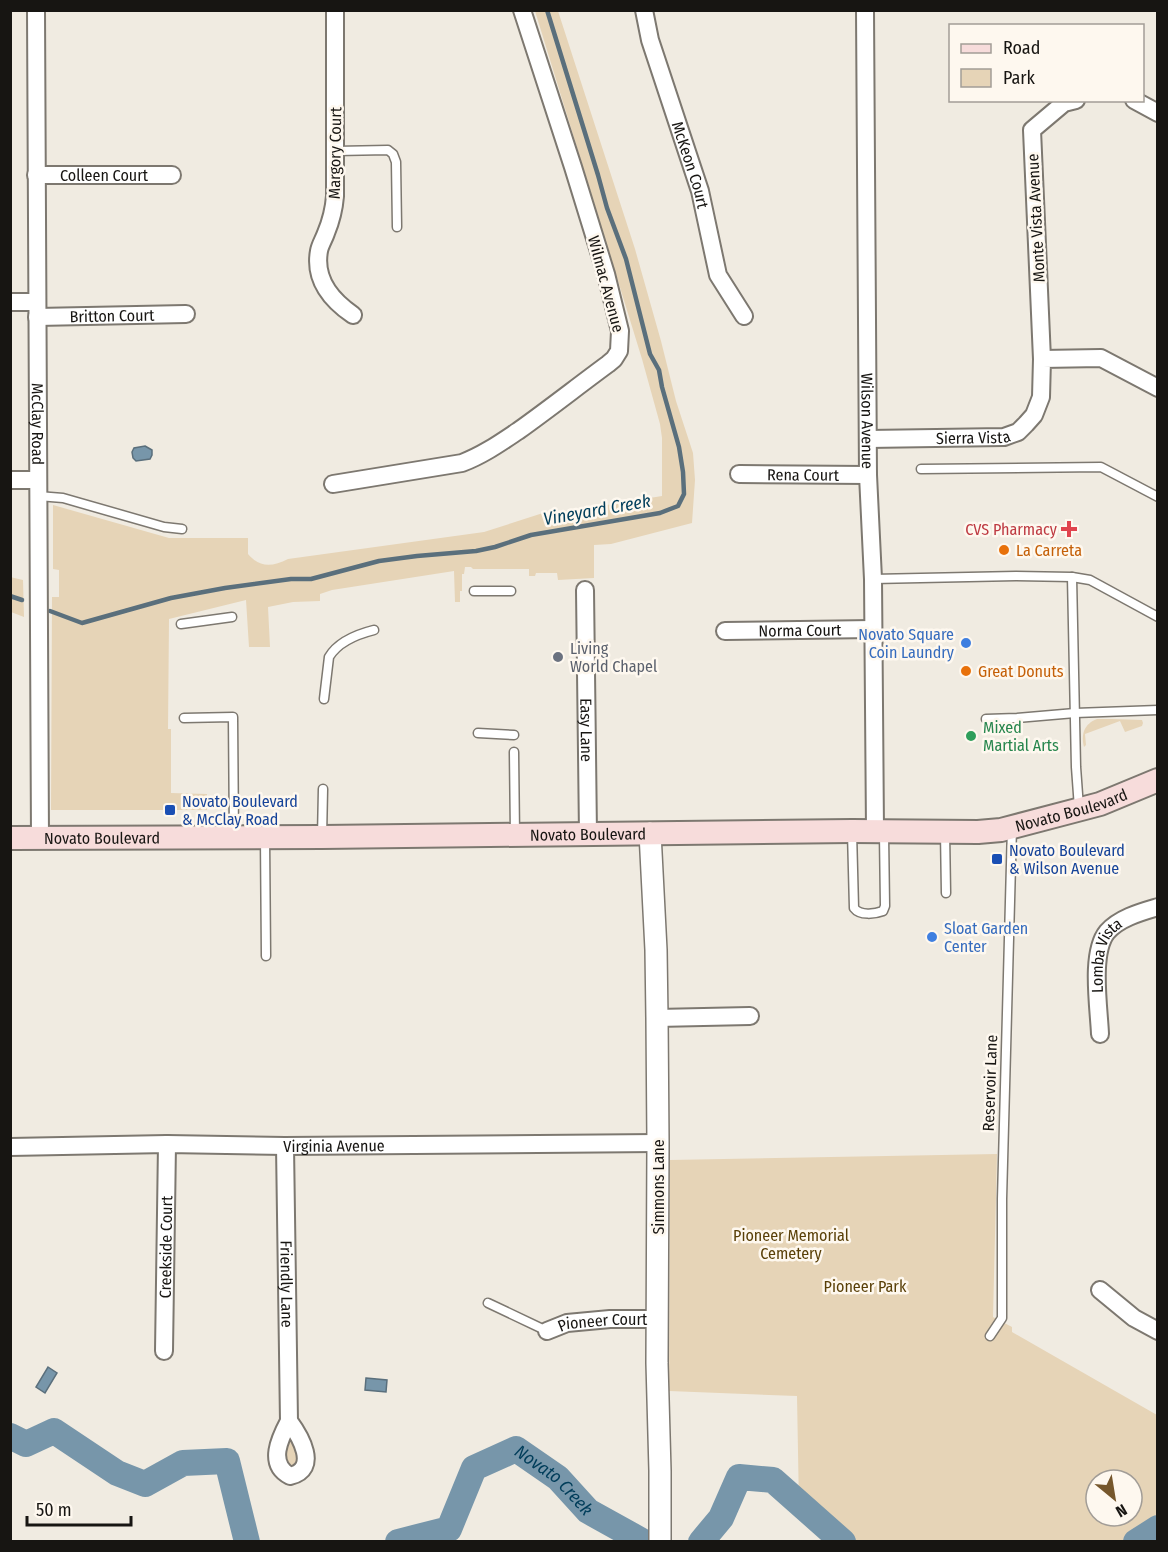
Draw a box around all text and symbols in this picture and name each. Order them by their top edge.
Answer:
legend [949,24,1144,102]
text: Road [1003,37,1040,59]
text: Park [1003,67,1036,89]
street label: Margory Court [325,106,345,199]
street label: McKeon Court [668,119,713,211]
street label: Monte Vista Avenue [1023,153,1049,283]
street label: Colleen Court [60,166,149,185]
street label: Wilmac Avenue [584,234,628,334]
street label: Britton Court [69,305,155,326]
street label: Wilson Avenue [858,373,877,469]
street label: McClay Road [28,383,48,465]
street label: Sierra Vista [936,426,1013,448]
street label: Rena Court [767,465,840,484]
water label: Vineyard Creek [542,490,652,530]
place label: CVS Pharmacy [965,520,1058,539]
marker: CVS Pharmacy [1062,522,1076,536]
place label: La Carreta [1016,541,1082,560]
marker: La Carreta [997,543,1011,557]
street label: Norma Court [758,620,842,640]
place label: Novato Square Coin Laundry [858,625,955,662]
marker: Novato Square Coin Laundry [959,636,973,650]
place label: Living World Chapel [570,639,657,676]
marker: Living World Chapel [551,650,565,664]
place label: Great Donuts [978,662,1064,681]
marker: Great Donuts [959,664,973,678]
street label: Easy Lane [577,698,597,762]
place label: Mixed Martial Arts [983,718,1059,755]
marker: Mixed Martial Arts [964,729,978,743]
street label: Novato Boulevard [1013,784,1130,835]
place label: Novato Boulevard & McClay Road [182,792,298,829]
marker: Novato Boulevard & McClay Road [163,803,177,817]
street label: Novato Boulevard [530,824,646,844]
street label: Novato Boulevard [44,828,160,847]
place label: Novato Boulevard & Wilson Avenue [1009,841,1125,878]
marker: Novato Boulevard & Wilson Avenue [990,852,1004,866]
street label: Lomba Vista [1087,913,1125,993]
place label: Sloat Garden Center [944,919,1028,956]
marker: Sloat Garden Center [925,930,939,944]
street label: Reservoir Lane [979,1034,1001,1132]
street label: Virginia Avenue [283,1136,385,1156]
street label: Simmons Lane [649,1139,668,1235]
street label: Creekside Court [155,1195,176,1299]
park label: Pioneer Memorial Cemetery [733,1226,849,1263]
street label: Friendly Lane [277,1240,297,1328]
park label: Pioneer Park [824,1277,907,1296]
street label: Pioneer Court [555,1309,648,1335]
water label: Novato Creek [510,1440,598,1520]
north arrow [1084,1468,1144,1528]
scale bar [27,1489,130,1527]
text: 50 m [36,1499,72,1521]
text: N [1112,1500,1130,1521]

